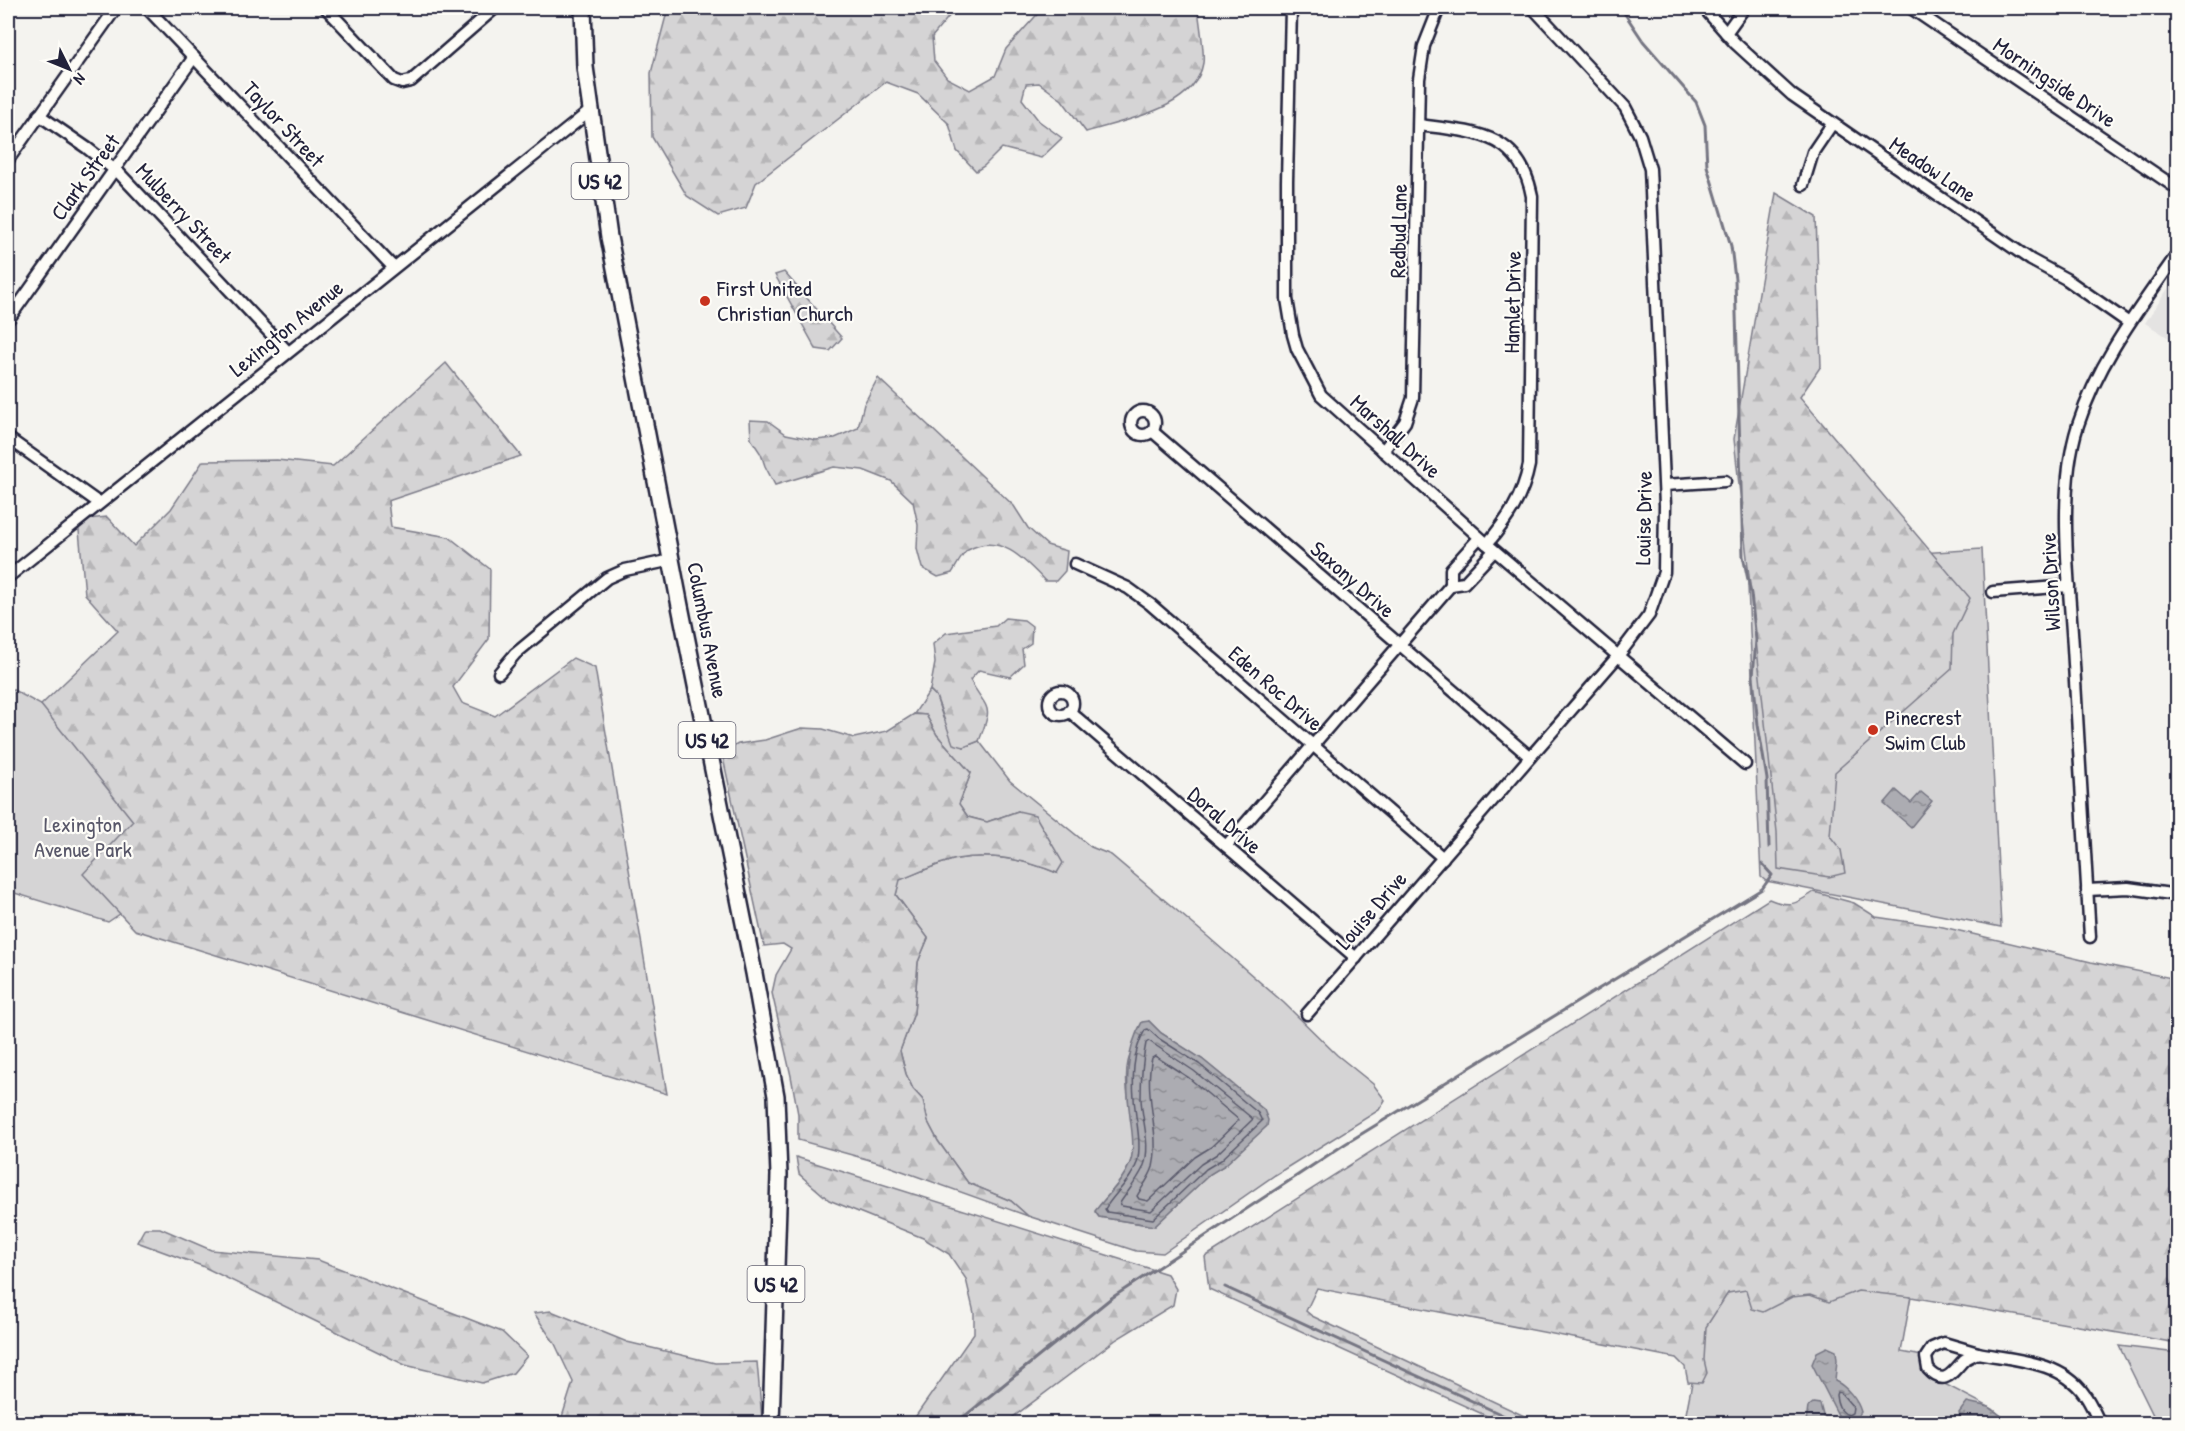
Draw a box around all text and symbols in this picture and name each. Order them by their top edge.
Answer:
street label: Morningside Drive [1988,30,2123,134]
north arrow [39,39,99,99]
text: N [69,69,91,90]
street label: Taylor Street [236,74,332,174]
street label: Clark Street [43,127,127,226]
street label: Meadow Lane [1884,129,1982,209]
street label: Mulberry Street [129,156,239,270]
road number: US 42 [572,163,628,199]
street label: Redbud Lane [1382,183,1414,278]
street label: Hamlet Drive [1496,250,1528,354]
street label: Lexington Avenue [223,273,350,383]
place label: First United Christian Church [716,273,853,328]
marker: First United Christian Church [698,294,712,308]
street label: Marshall Drive [1344,387,1448,485]
street label: Louise Drive [1627,470,1659,565]
street label: Wilson Drive [2032,532,2068,632]
street label: Saxony Drive [1304,534,1402,624]
street label: Columbus Avenue [680,560,736,701]
street label: Eden Roc Drive [1222,639,1330,738]
place label: Pinecrest Swim Club [1885,702,1966,757]
road number: US 42 [678,722,736,758]
marker: Pinecrest Swim Club [1866,723,1880,737]
street label: Doral Drive [1182,780,1269,861]
park label: Lexington Avenue Park [34,809,132,864]
street label: Louise Drive [1329,864,1413,955]
road number: US 42 [748,1266,804,1302]

